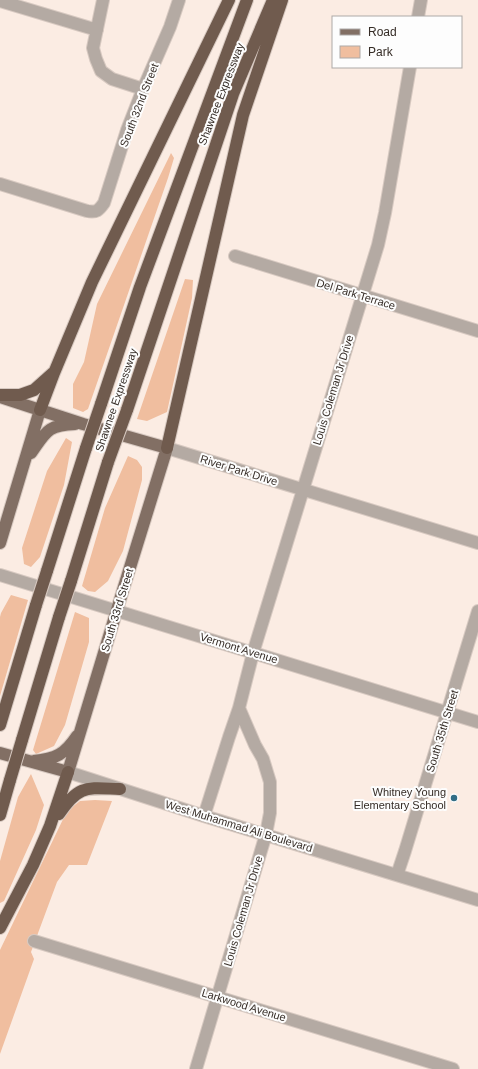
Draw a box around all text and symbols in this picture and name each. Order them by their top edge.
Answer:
legend [332,16,462,68]
text: Road [368,25,397,39]
street label: Shawnee Expressway [196,41,246,147]
text: Park [368,45,394,59]
street label: South 32nd Street [118,61,160,149]
street label: Del Park Terrace [315,276,397,312]
street label: Louis Coleman Jr Drive [311,334,355,446]
street label: Shawnee Expressway [93,346,139,453]
street label: River Park Drive [199,453,279,487]
street label: South 33rd Street [99,567,135,653]
street label: Vermont Avenue [199,630,279,666]
street label: South 35th Street [424,688,460,774]
place label: Whitney Young Elementary School [354,786,446,811]
marker: Whitney Young Elementary School [449,793,459,803]
street label: West Muhammad Ali Boulevard [164,798,314,854]
street label: Louis Coleman Jr Drive [221,854,265,968]
street label: Larkwood Avenue [201,987,287,1023]

